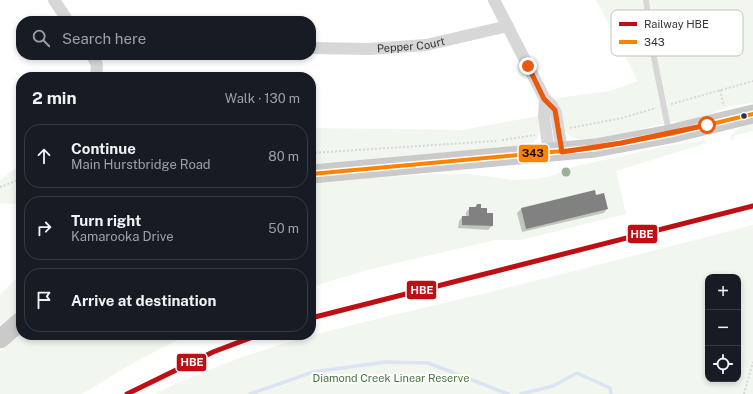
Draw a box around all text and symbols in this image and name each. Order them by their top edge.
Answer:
legend [611,10,743,56]
search box [16,16,316,60]
text: Railway HBE [644,18,709,30]
icon: search [30,27,52,49]
text: Search here [62,30,146,47]
street label: Pepper Court [376,35,446,54]
text: 343 [644,36,665,48]
route end [519,57,537,75]
text: 2 min [32,88,77,108]
text: Walk · 130 m [225,91,300,106]
unlabelled marker [739,111,749,121]
route start [698,116,716,134]
text: Continue [71,140,136,157]
line badge: 343 [518,144,549,163]
icon: ahead [33,145,55,167]
text: 343 [522,147,544,159]
text: 80 m [268,149,299,164]
text: Main Hurstbridge Road [71,157,211,172]
text: Turn right [71,212,141,229]
icon: right [33,217,55,239]
text: 50 m [268,221,299,236]
line badge: HBE [627,224,658,244]
text: HBE [630,228,654,240]
text: Kamarooka Drive [71,229,174,244]
map controls [705,274,741,382]
button: + [705,274,741,310]
line badge: HBE [406,280,437,300]
text: HBE [410,284,434,296]
icon: arrive [33,289,55,311]
text: Arrive at destination [71,292,216,309]
button: − [705,310,741,346]
button: locate [705,346,741,382]
line badge: HBE [176,353,207,372]
text: HBE [180,356,204,368]
park label: Diamond Creek Linear Reserve [313,372,469,384]

